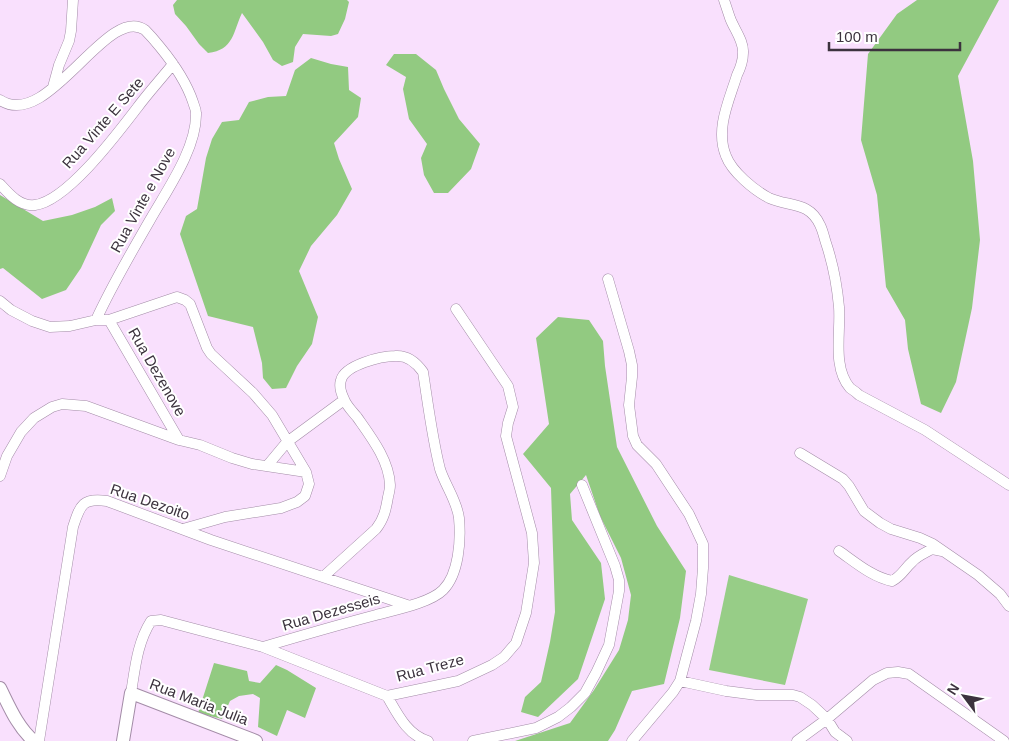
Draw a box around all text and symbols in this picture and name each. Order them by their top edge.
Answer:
scale bar [829,20,960,52]
text: 100 m [836,28,878,45]
street label: Rua Vinte E Sete [59,74,147,172]
street label: Rua Vinte e Nove [107,144,178,255]
street label: Rua Dezenove [125,325,190,419]
street label: Rua Dezoito [108,480,192,523]
street label: Rua Dezesseis [280,589,382,634]
street label: Rua Treze [394,650,465,685]
north arrow [939,671,989,721]
street label: Rua Maria Julia [147,675,251,728]
text: N [944,681,962,698]

